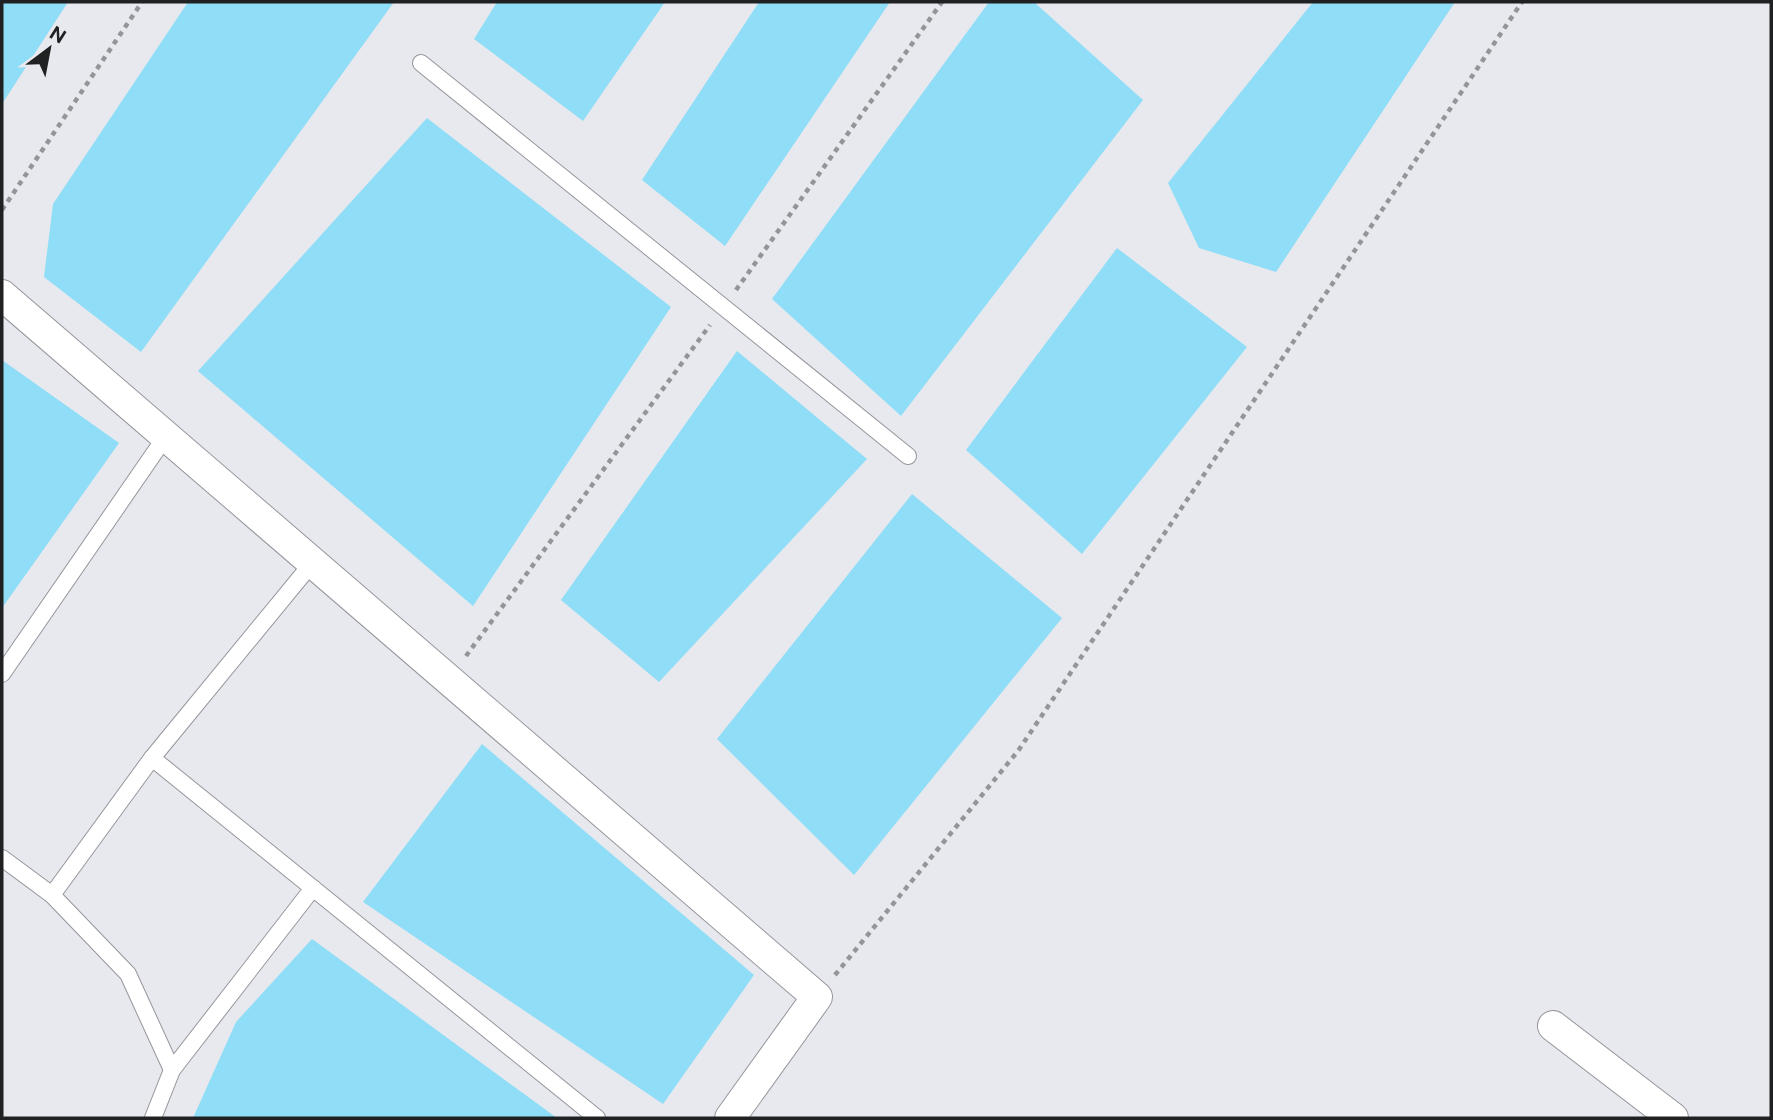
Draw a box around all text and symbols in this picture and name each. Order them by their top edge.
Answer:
north arrow [14,14,84,84]
text: N [46,21,70,48]

